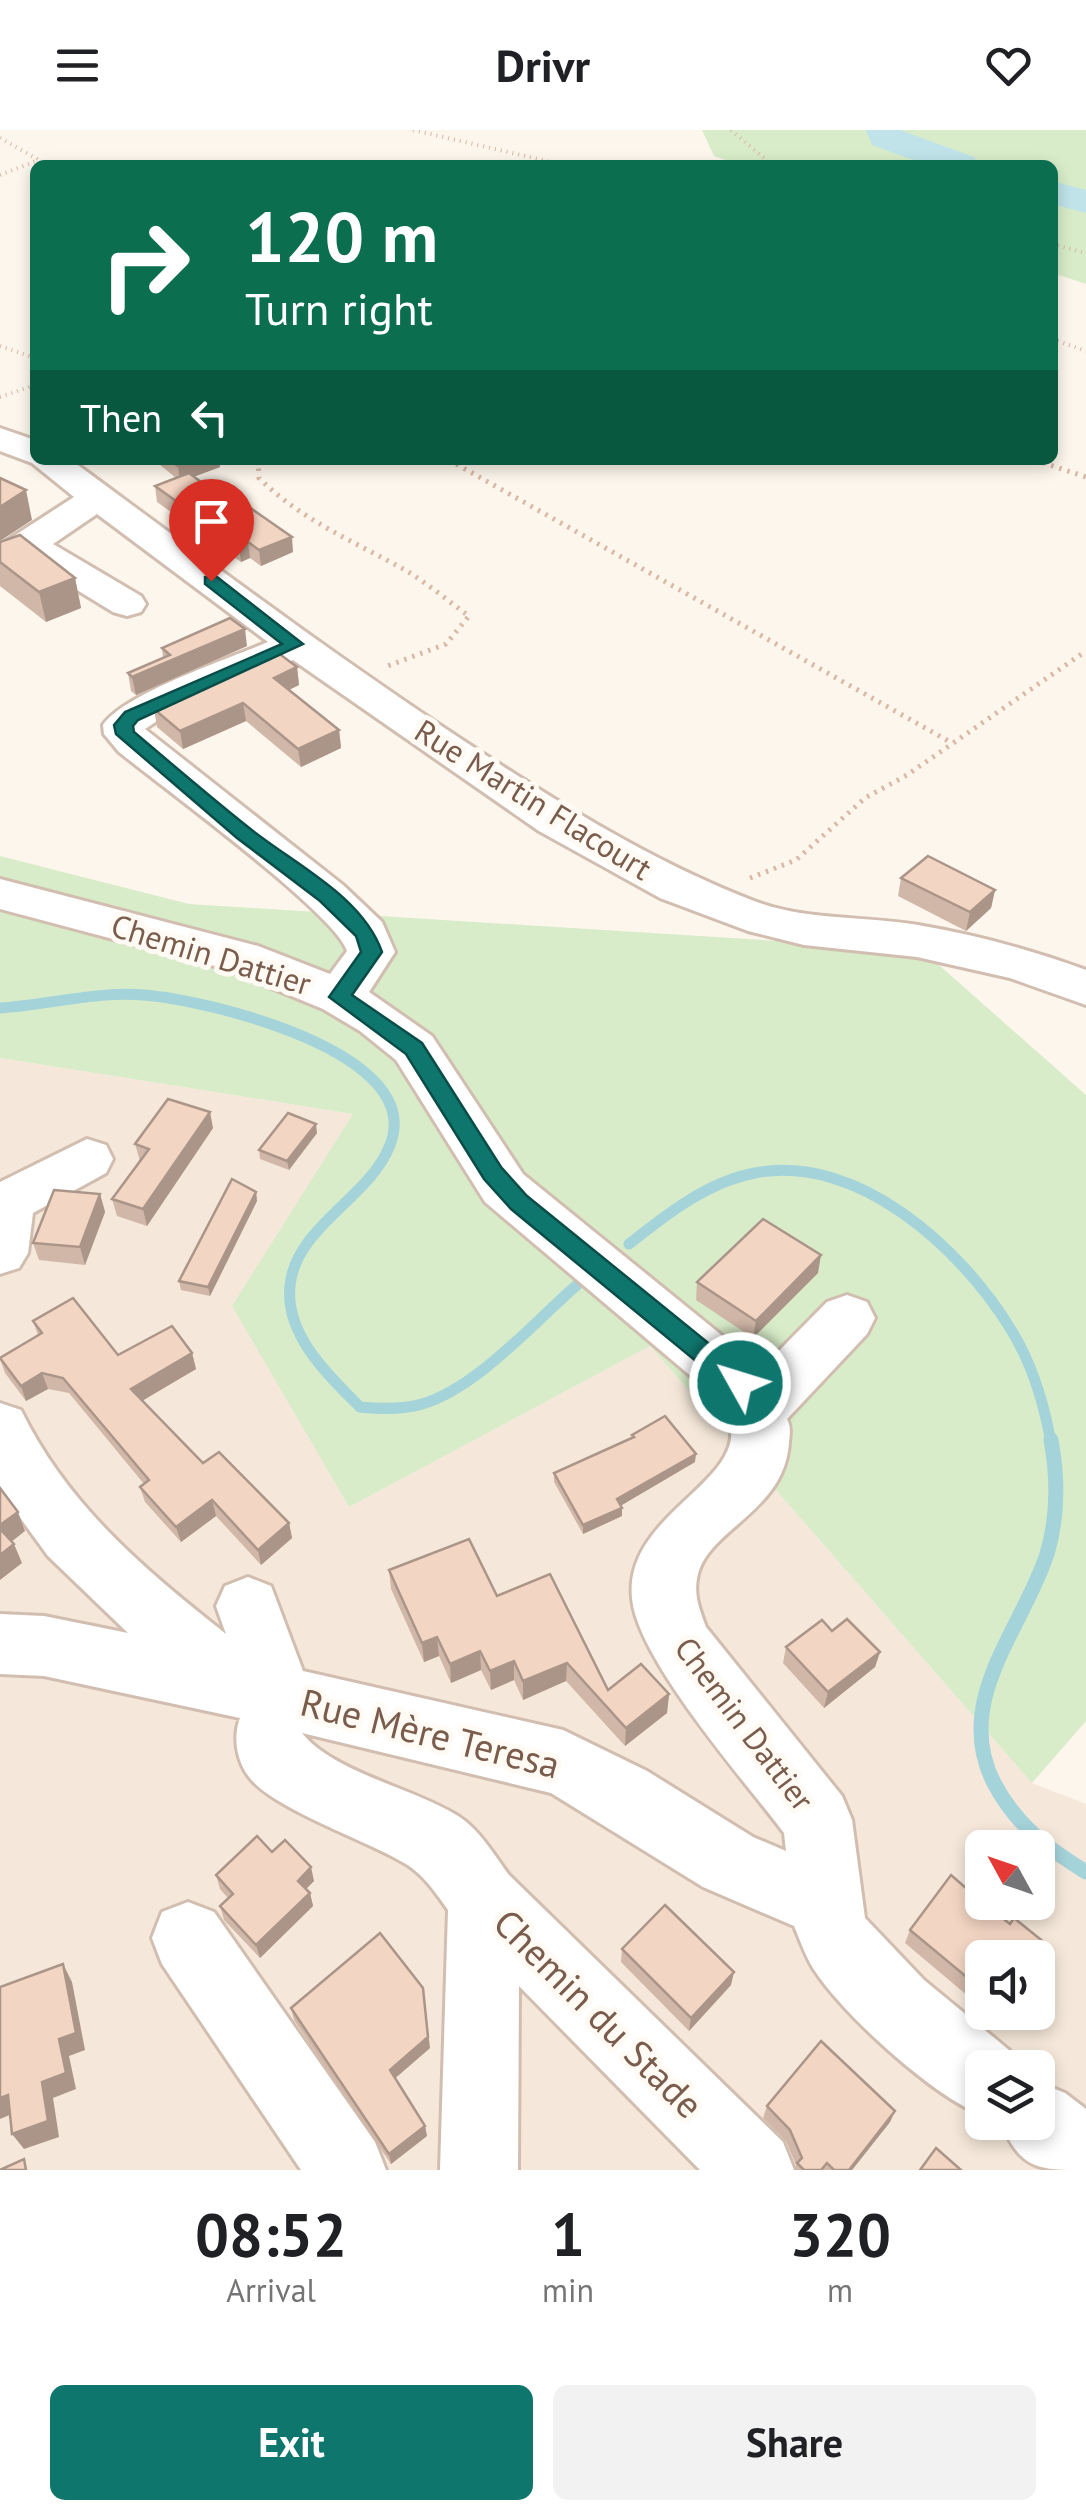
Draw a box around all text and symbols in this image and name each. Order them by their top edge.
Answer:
text: Drivr [496,36,590,94]
icon: menu [50,38,105,93]
icon: heart [981,38,1036,93]
text: 120 m [245,191,438,281]
icon: right [80,200,210,330]
text: Turn right [245,279,433,337]
icon: left [182,390,237,445]
text: Then [80,393,162,442]
pin [169,479,254,582]
icon: arrive [184,494,239,549]
street label: Rue Martin Flacourt [407,709,660,889]
street label: Chemin Dattier [106,904,316,1004]
position arrow [688,1331,792,1435]
street label: Chemin Dattier [666,1628,824,1819]
street label: Rue Mère Teresa [296,1677,565,1788]
north arrow [965,1830,1055,1920]
map controls [965,1830,1055,2140]
street label: Chemin du Stade [484,1898,714,2128]
button: sound [965,1940,1055,2030]
button: layers [965,2050,1055,2140]
text: 08:52 [195,2195,347,2273]
text: 1 [551,2195,585,2273]
text: 320 [789,2195,891,2273]
text: Arrival [226,2269,316,2311]
text: min [542,2269,594,2311]
text: m [827,2269,853,2311]
button: Exit [50,2385,533,2500]
button: Share [553,2385,1036,2500]

